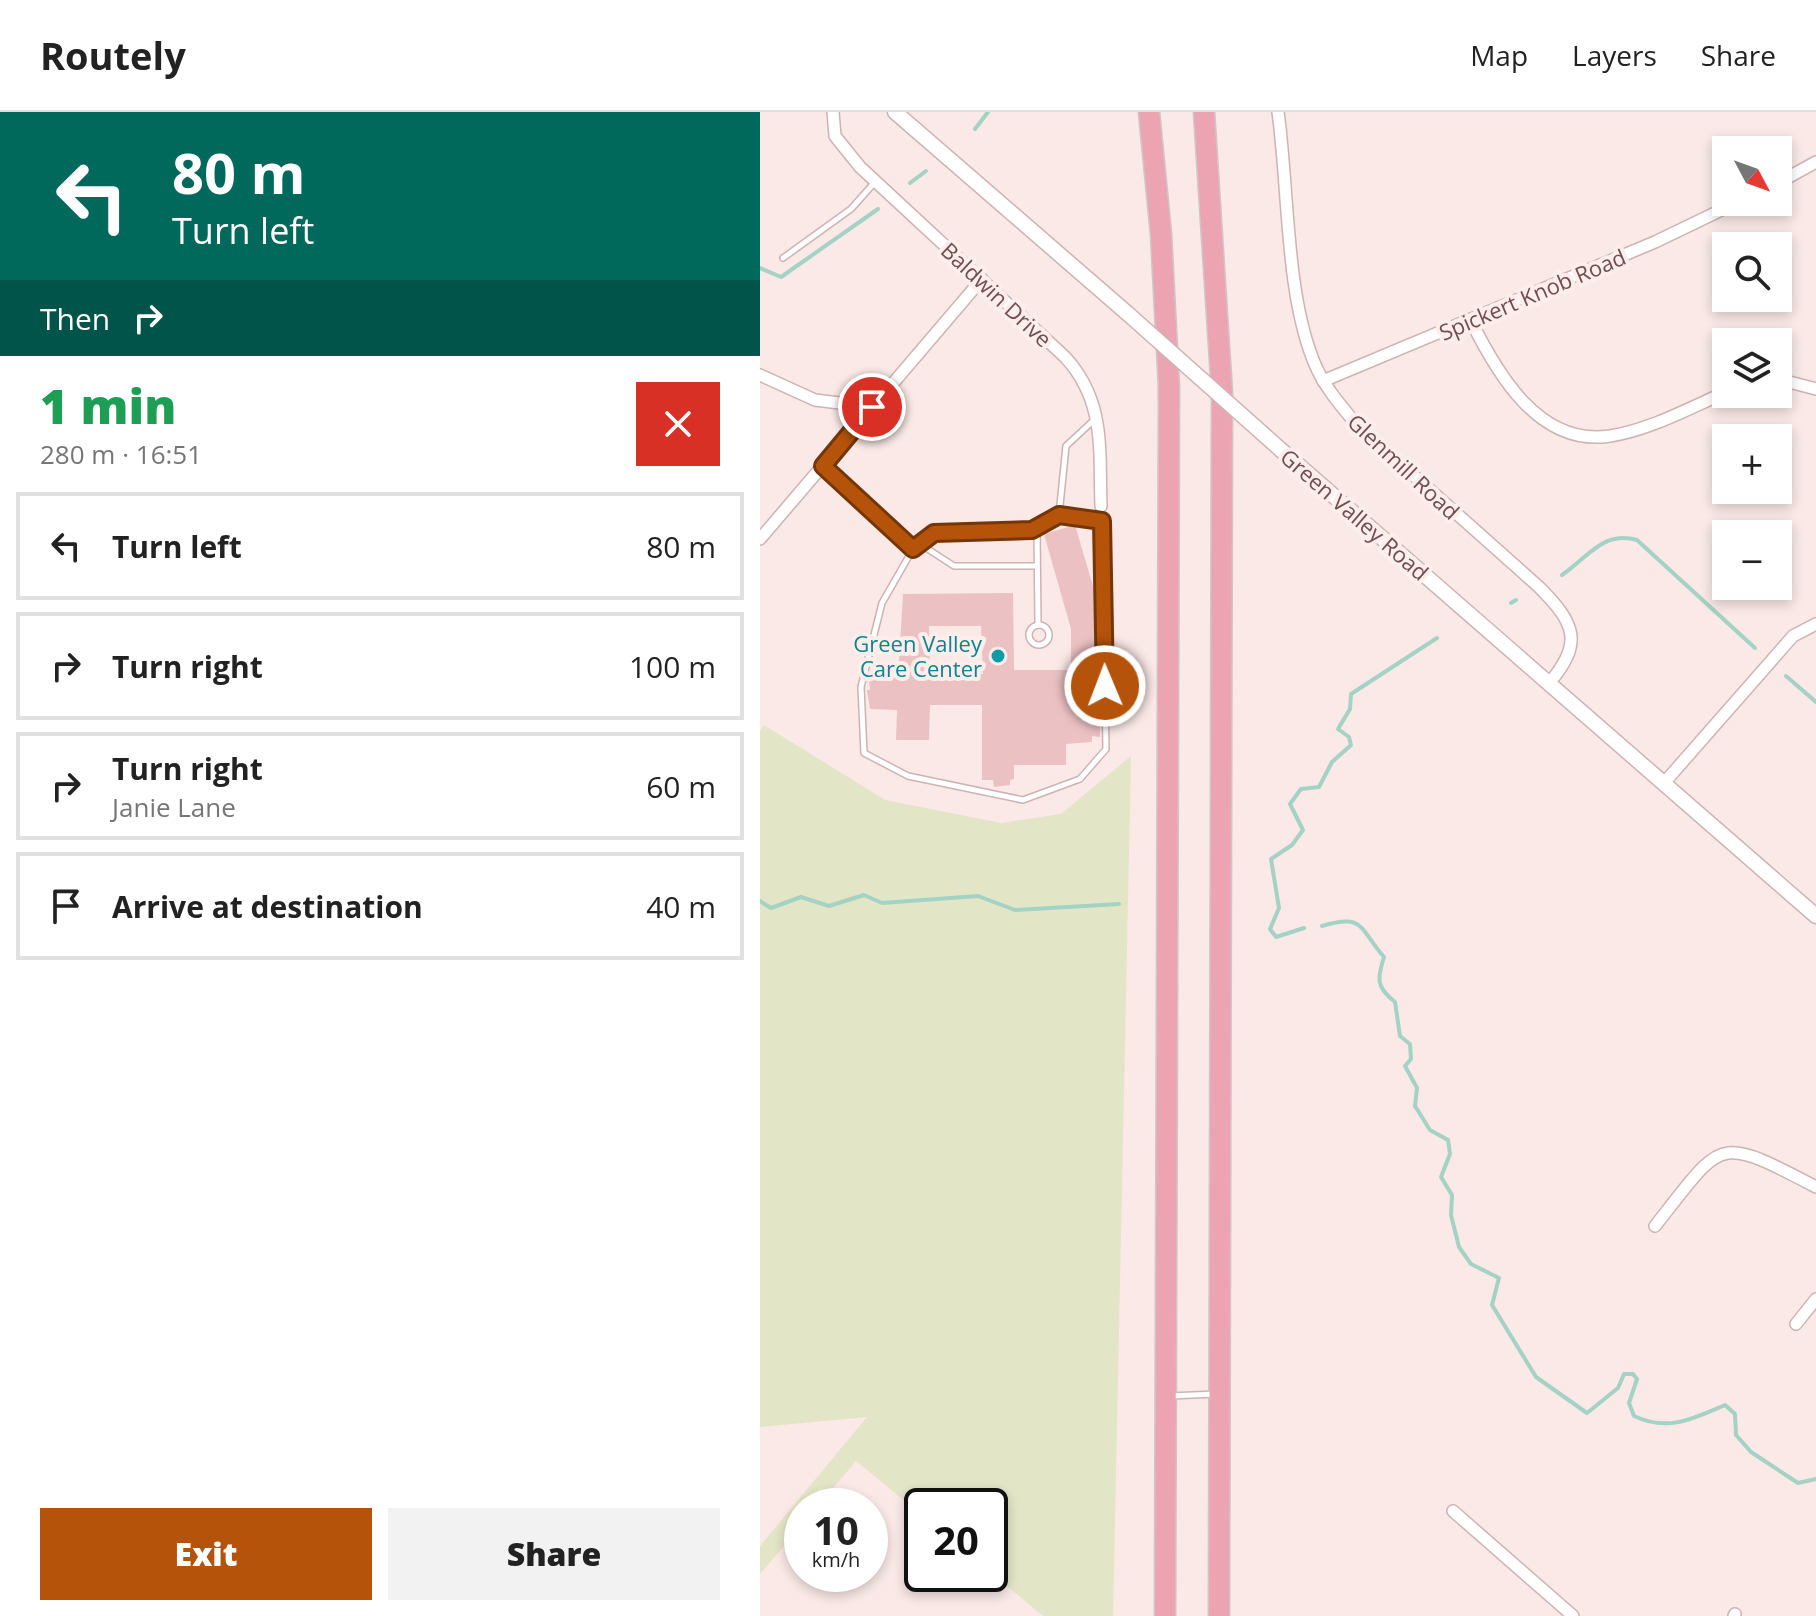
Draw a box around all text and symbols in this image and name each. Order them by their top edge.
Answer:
text: Routely [40,29,186,81]
text: Map [1470,36,1528,74]
text: Layers [1572,36,1657,74]
text: Share [1701,36,1776,74]
text: 80 m [172,134,306,210]
north arrow [1712,136,1792,216]
map controls [1712,136,1792,600]
icon: left [40,144,144,248]
text: Turn left [172,206,314,255]
button: search [1712,232,1792,312]
street label: Baldwin Drive [935,235,1059,353]
street label: Spickert Knob Road [1434,241,1630,347]
icon: right [126,296,170,340]
text: Then [40,298,110,339]
button: layers [1712,328,1792,408]
text: 1 min [40,373,176,438]
pin [838,373,906,441]
button: close [636,382,720,466]
icon: arrive [850,385,894,429]
street label: Glenmill Road [1342,406,1466,526]
button: + [1712,424,1792,504]
text: 280 m · 16:51 [40,436,202,472]
street label: Green Valley Road [1275,441,1435,587]
button: − [1712,520,1792,600]
icon: left [44,524,88,568]
text: Turn left [112,526,242,567]
text: 80 m [646,526,716,567]
place label: Green Valley Care Center [853,628,983,683]
icon: right [44,644,88,688]
position arrow [1063,644,1147,728]
text: Turn right [112,646,263,687]
text: 100 m [629,646,716,687]
marker: Green Valley Care Center [989,647,1007,665]
text: Turn right [112,748,263,789]
icon: right [44,764,88,808]
text: 60 m [646,766,716,807]
text: Janie Lane [112,789,236,825]
icon: arrive [44,884,88,928]
text: Arrive at destination [112,886,423,927]
text: 40 m [646,886,716,927]
speed limit sign: 20 [904,1488,1008,1592]
text: 10 [813,1502,859,1557]
button: Exit [40,1508,372,1600]
button: Share [388,1508,720,1600]
text: km/h [812,1546,860,1573]

